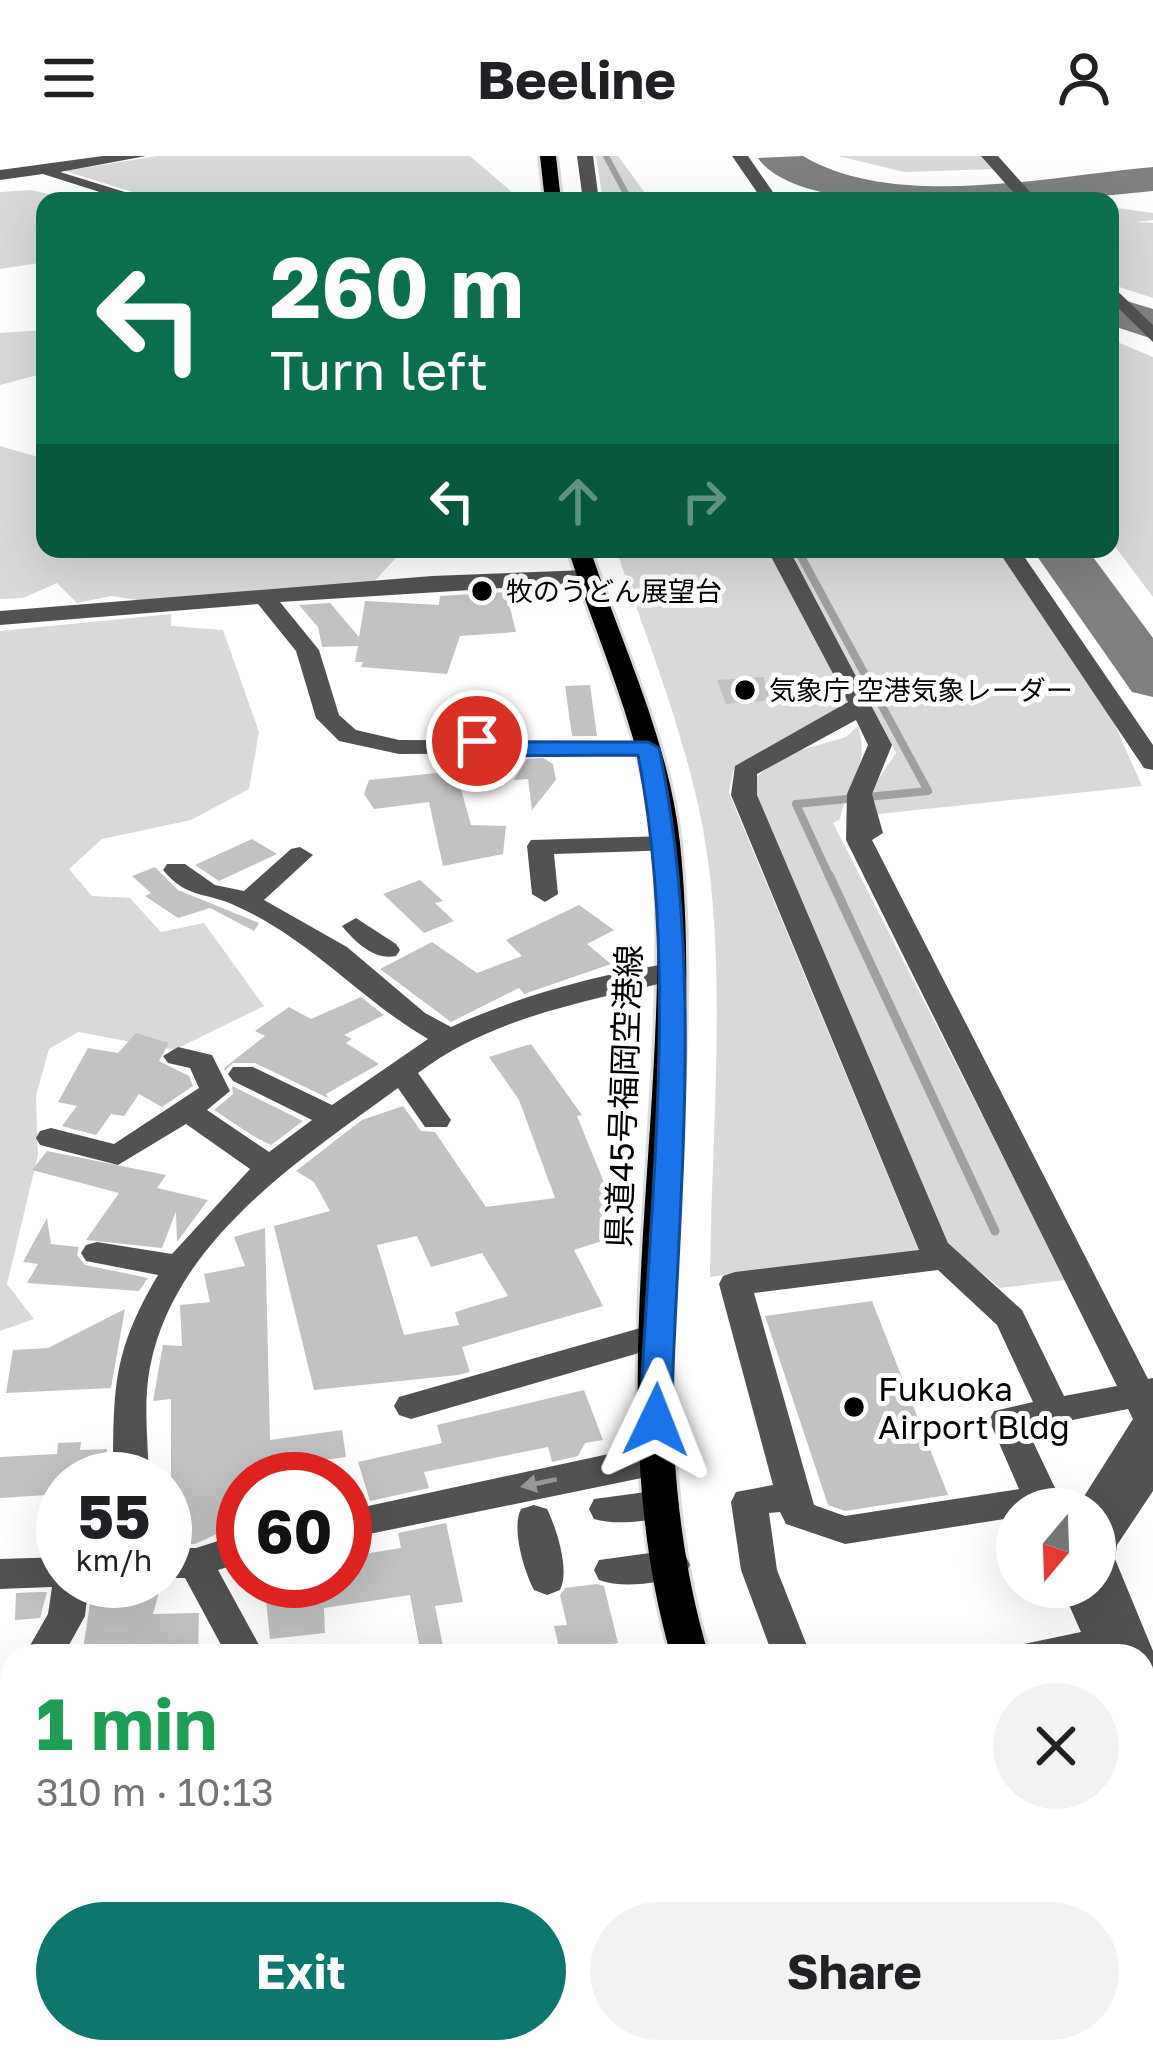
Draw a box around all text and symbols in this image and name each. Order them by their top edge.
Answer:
icon: menu [36,45,102,111]
icon: person [1051,45,1117,111]
text: Beeline [477,46,676,111]
text: 260 m [270,236,524,336]
icon: left [72,240,228,396]
text: Turn left [270,337,488,402]
icon: left [419,468,485,534]
icon: ahead [545,468,611,534]
icon: right [671,468,737,534]
place label: 牧のうどん展望台 [506,575,722,607]
marker: 牧のうどん展望台 [469,578,495,604]
place label: 気象庁 空港気象レーダー [769,674,1073,706]
marker: 気象庁 空港気象レーダー [732,677,758,703]
pin [426,690,528,792]
icon: arrive [444,708,510,774]
street label: 県道45号福岡空港線 [598,944,648,1248]
position arrow [593,1357,719,1483]
place label: Fukuoka Airport Bldg [878,1369,1070,1446]
marker: Fukuoka Airport Bldg [841,1394,867,1420]
speed limit sign: 60 [216,1452,372,1608]
one-way arrow [519,1474,557,1493]
text: 55 [77,1479,151,1551]
north arrow [996,1488,1116,1608]
map controls [996,1488,1116,1608]
text: km/h [76,1542,152,1578]
text: 1 min [36,1679,217,1766]
button: close [993,1683,1119,1809]
text: 310 m · 10:13 [36,1768,274,1815]
button: Exit [36,1902,566,2040]
button: Share [590,1902,1119,2040]

